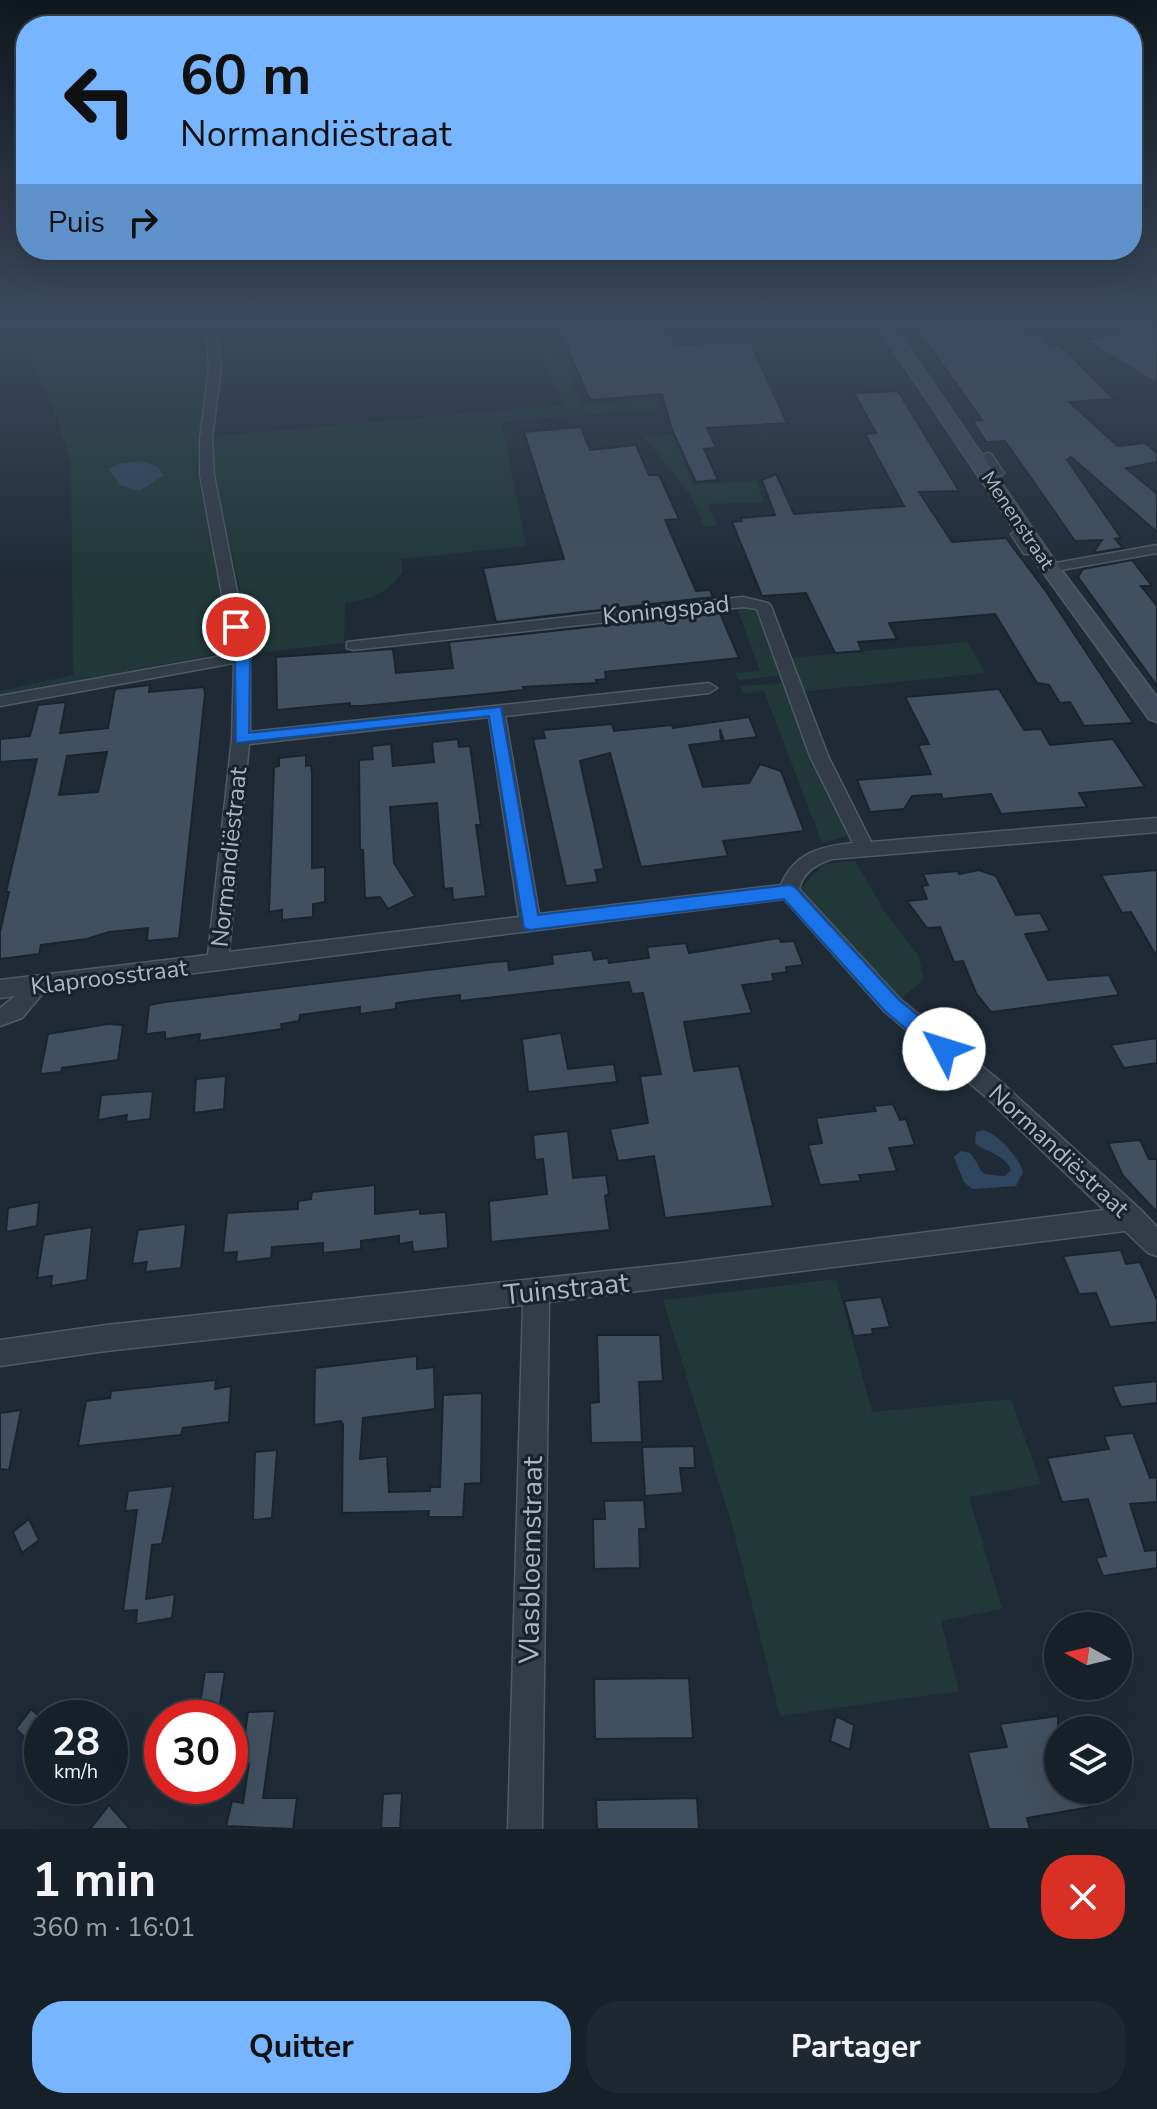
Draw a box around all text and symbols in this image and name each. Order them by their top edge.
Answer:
text: 60 m [180,37,311,114]
icon: left [48,48,152,152]
text: Normandiëstraat [180,110,452,159]
icon: right [121,200,165,244]
text: Puis [48,202,105,243]
street label: Menenstraat [975,466,1061,575]
street label: Koningspad [601,587,731,633]
pin [202,593,270,661]
icon: arrive [214,605,258,649]
street label: Normandiëstraat [204,765,254,949]
street label: Klaproosstraat [29,951,190,1002]
position arrow [902,1007,986,1091]
street label: Normandiëstraat [982,1078,1137,1225]
street label: Tuinstraat [502,1264,631,1314]
street label: Vlasbloemstraat [510,1456,552,1665]
north arrow [1044,1612,1132,1700]
map controls [1044,1612,1132,1804]
speed limit sign: 30 [144,1700,248,1804]
text: 28 [52,1715,100,1769]
button: layers [1044,1716,1132,1804]
text: km/h [54,1758,98,1785]
text: 1 min [32,1847,156,1913]
button: close [1041,1855,1125,1939]
text: 360 m · 16:01 [32,1910,195,1945]
button: Quitter [32,2001,571,2093]
button: Partager [587,2001,1125,2093]

